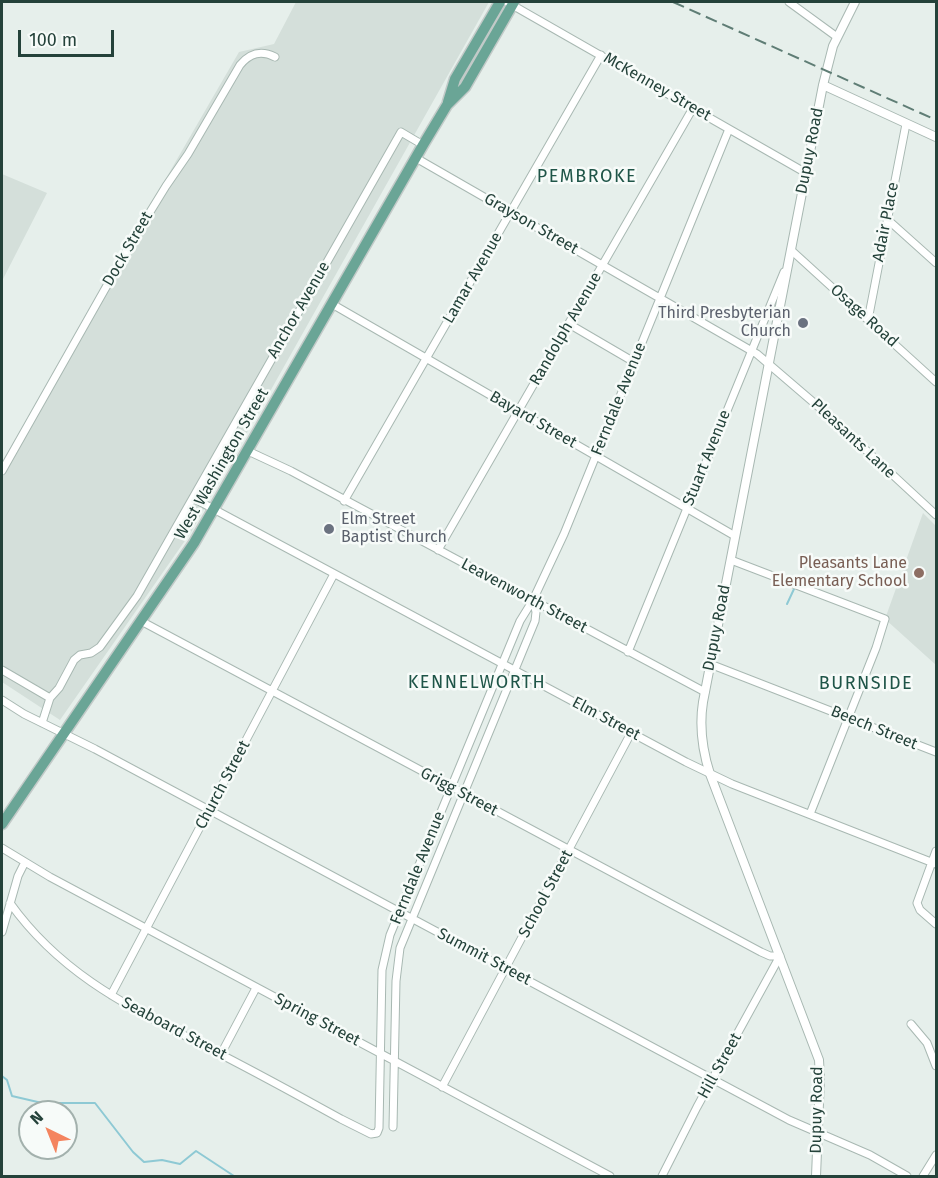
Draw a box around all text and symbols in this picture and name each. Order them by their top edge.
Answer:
scale bar [21,18,117,56]
text: 100 m [29,29,77,51]
street label: McKenney Street [600,48,714,126]
street label: Dupuy Road [792,106,828,196]
district label: PEMBROKE [537,166,637,188]
street label: Adair Place [869,180,903,264]
street label: Grayson Street [480,189,582,259]
street label: Dock Street [99,208,157,290]
street label: Lamar Avenue [439,229,507,327]
street label: Anchor Avenue [264,258,334,362]
street label: Randolph Avenue [526,269,606,389]
street label: Osage Road [826,280,902,352]
place label: Third Presbyterian Church [658,304,791,342]
marker: Third Presbyterian Church [796,316,810,330]
street label: Ferndale Avenue [588,340,650,458]
street label: West Washington Street [171,385,273,543]
street label: Bayard Street [486,387,580,453]
street label: Pleasants Lane [807,395,899,483]
street label: Stuart Avenue [679,407,735,509]
place label: Elm Street Baptist Church [341,510,447,548]
marker: Elm Street Baptist Church [322,522,336,536]
place label: Pleasants Lane Elementary School [772,554,907,592]
street label: Leavenworth Street [458,555,590,637]
marker: Pleasants Lane Elementary School [912,566,926,580]
street label: Dupuy Road [699,583,735,673]
district label: KENNELWORTH [408,672,546,694]
district label: BURNSIDE [819,673,913,695]
street label: Elm Street [569,693,643,745]
street label: Beech Street [828,702,920,754]
street label: Church Street [192,737,254,833]
street label: Grigg Street [417,764,501,820]
street label: Ferndale Avenue [387,809,449,927]
street label: School Street [515,847,577,941]
street label: Summit Street [434,924,534,990]
street label: Spring Street [271,989,363,1051]
street label: Seaboard Street [118,993,230,1065]
street label: Hill Street [694,1030,746,1102]
street label: Dupuy Road [807,1066,827,1154]
north arrow [18,1100,78,1160]
text: N [26,1107,47,1129]

